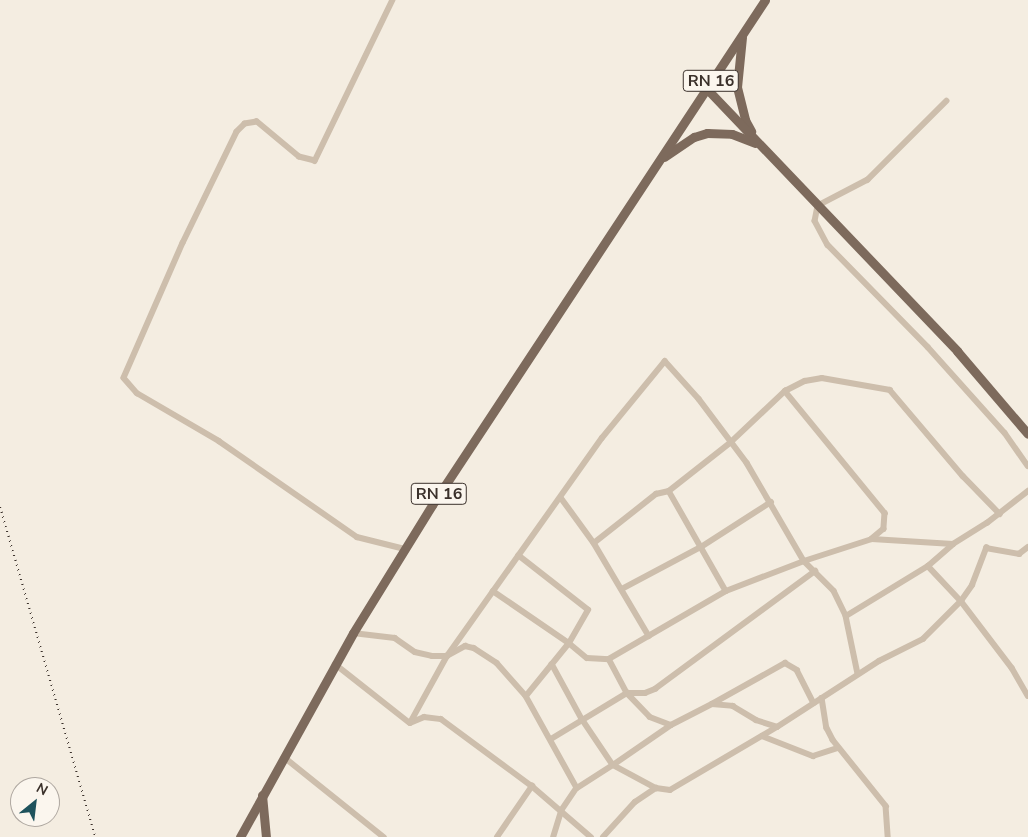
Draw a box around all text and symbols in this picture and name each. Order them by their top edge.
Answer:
road number: RN 16 [682,68,740,94]
road number: RN 16 [410,480,468,508]
north arrow [10,777,60,827]
text: N [33,778,51,800]

